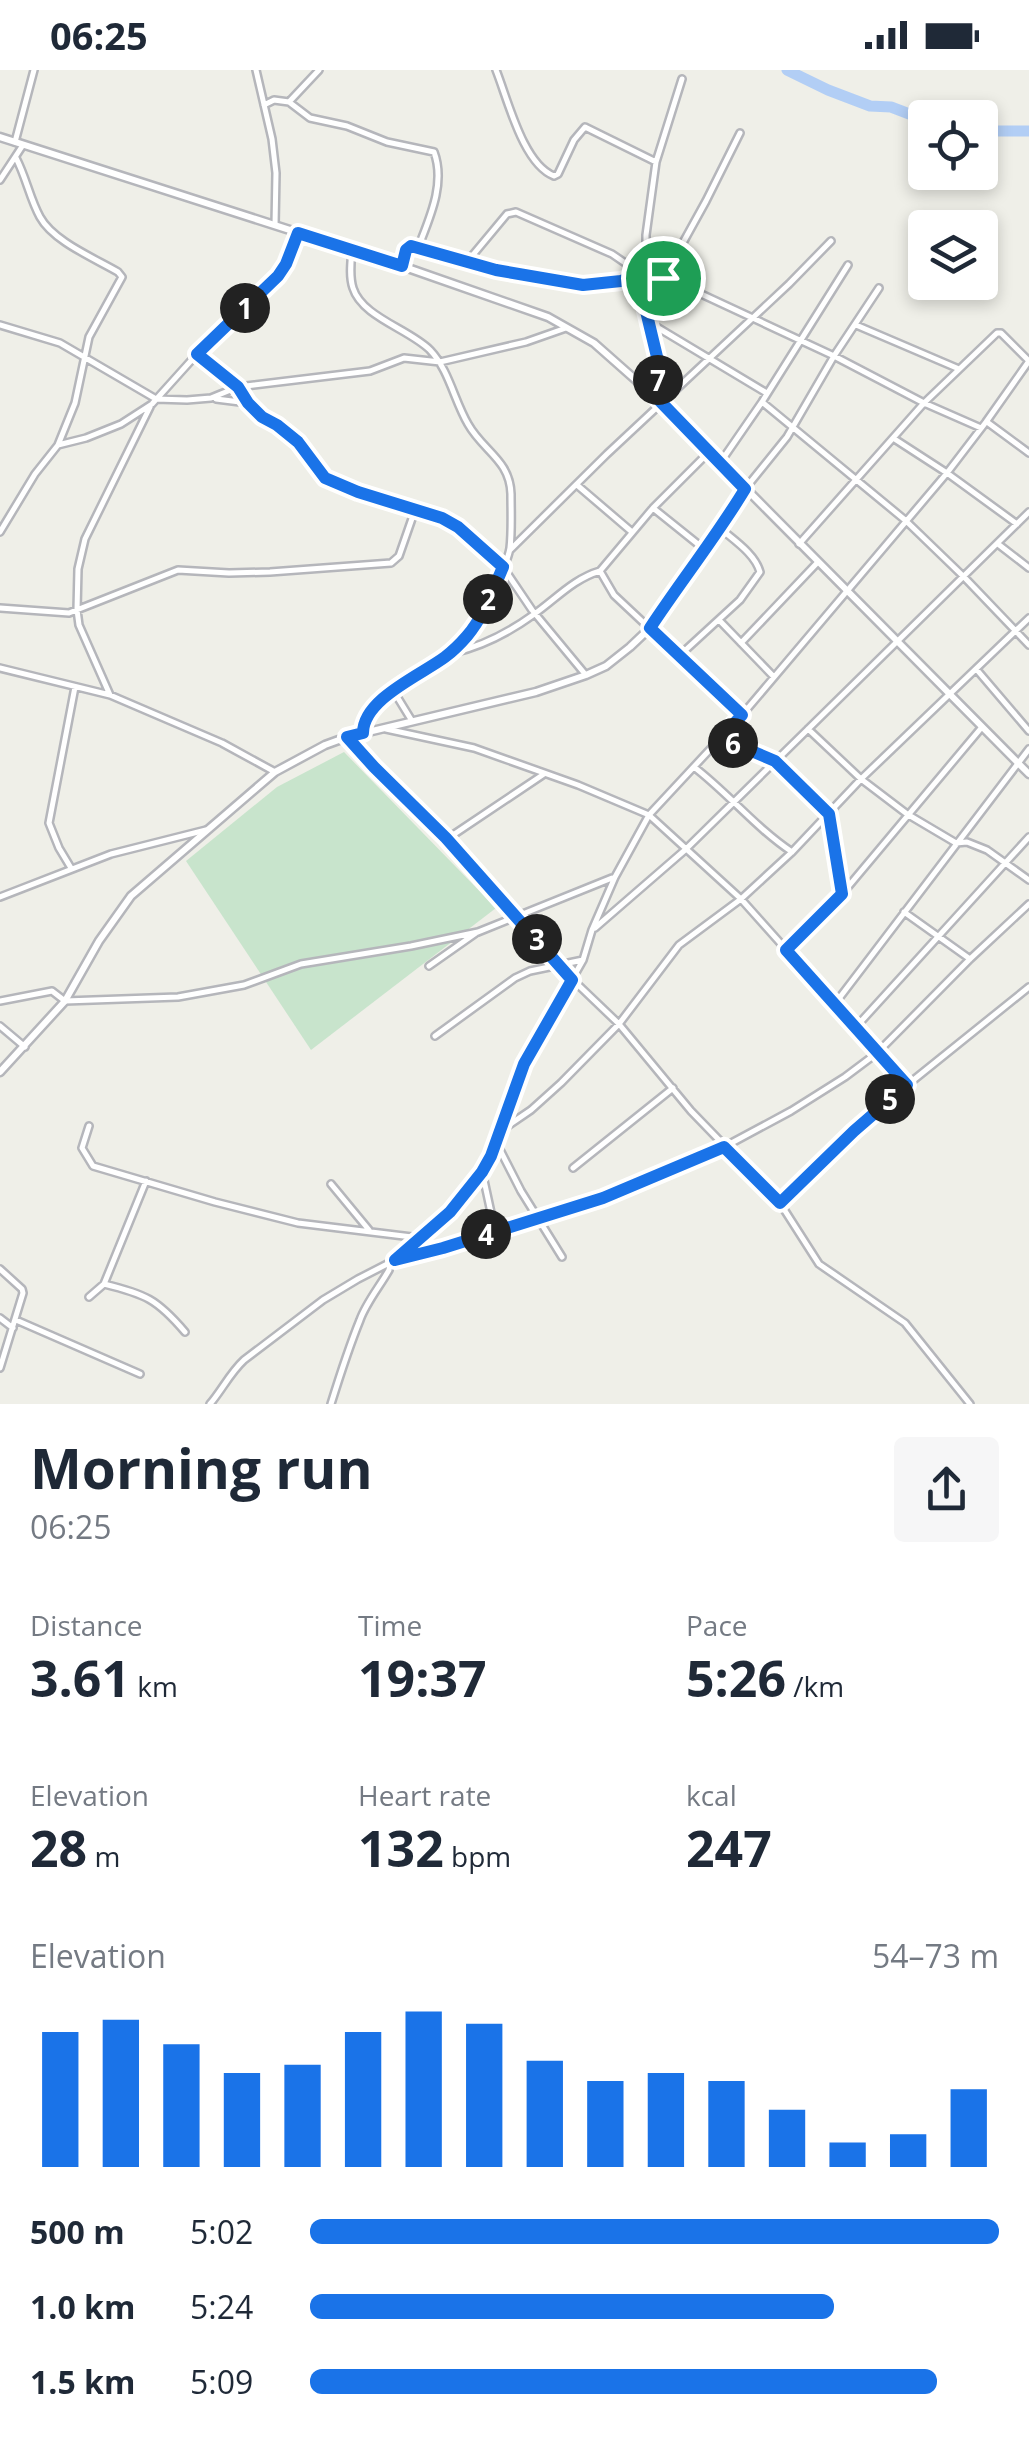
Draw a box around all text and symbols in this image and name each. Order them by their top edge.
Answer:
text: 06:25 [50,9,148,61]
map controls [908,100,998,300]
button: locate [908,100,998,190]
button: layers [908,210,998,300]
pin [621,236,706,321]
icon: arrive [636,251,691,306]
pin: 1 [220,283,270,333]
text: 1 [237,289,253,327]
pin: 7 [633,355,683,405]
text: 7 [650,361,666,399]
pin: 2 [463,574,513,624]
text: 2 [480,580,496,618]
pin: 6 [708,718,758,768]
text: 6 [725,724,741,762]
pin: 3 [512,914,562,964]
text: 3 [529,920,545,958]
pin: 5 [865,1074,915,1124]
text: 5 [882,1080,898,1118]
pin: 4 [461,1209,511,1259]
text: 4 [478,1215,494,1253]
text: Morning run [30,1430,373,1505]
button: share [894,1437,999,1542]
text: 06:25 [30,1505,112,1548]
text: Distance [30,1606,143,1644]
text: Time [358,1606,422,1644]
text: Pace [686,1606,748,1644]
text: 3.61 [30,1644,130,1712]
text: 19:37 [358,1644,487,1712]
text: 5:26 [686,1644,786,1712]
text: km [130,1667,178,1705]
text: /km [786,1667,844,1705]
text: Elevation [30,1776,149,1814]
text: Heart rate [358,1776,491,1814]
text: kcal [686,1776,737,1814]
text: 28 [30,1814,87,1882]
text: 132 [358,1814,444,1882]
text: 247 [686,1814,772,1882]
text: m [87,1837,120,1875]
text: bpm [444,1837,511,1875]
text: Elevation [30,1934,166,1977]
text: 54–73 m [872,1934,999,1977]
text: 500 m [30,2210,125,2253]
text: 5:02 [190,2210,253,2253]
text: 1.0 km [30,2285,135,2328]
text: 5:24 [190,2285,253,2328]
text: 1.5 km [30,2360,135,2403]
text: 5:09 [190,2360,253,2403]

